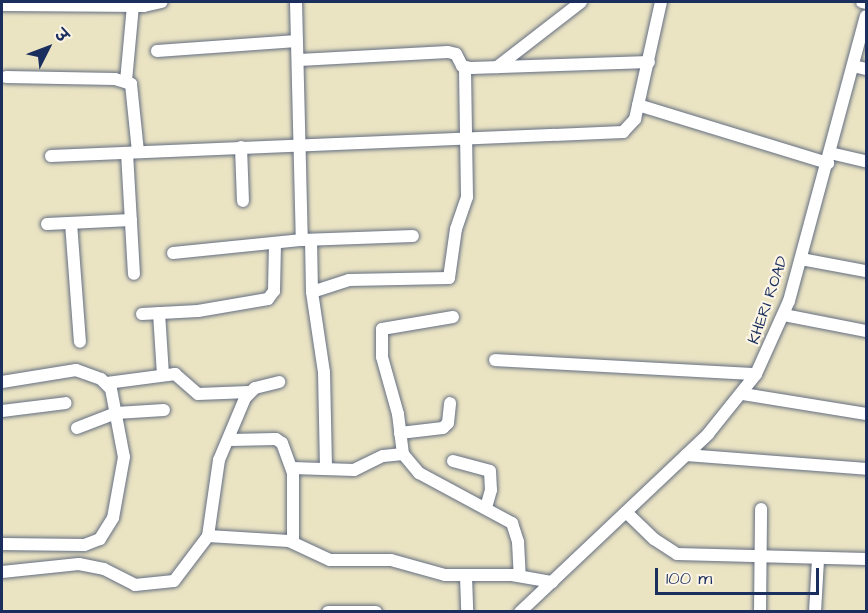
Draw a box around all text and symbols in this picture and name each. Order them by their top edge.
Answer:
north arrow [18,18,78,78]
text: उ [50,25,73,47]
street label: KHERI ROAD [744,253,792,347]
scale bar [658,556,822,594]
text: 100 m [666,566,712,591]

